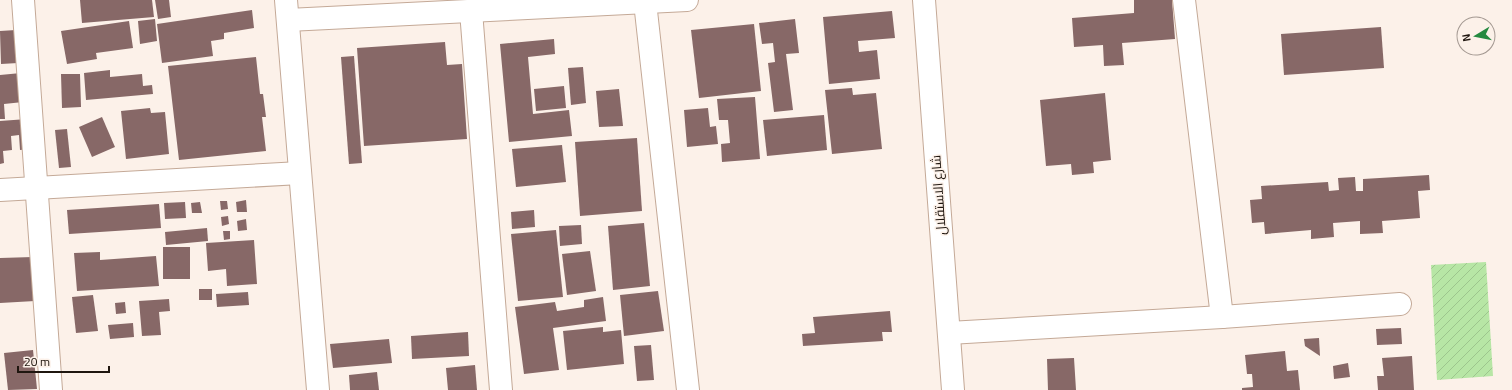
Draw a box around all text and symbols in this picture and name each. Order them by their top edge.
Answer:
north arrow [1456,16,1496,56]
text: N [1456,32,1477,43]
street label: شارع الاستقلال [923,154,953,236]
scale bar [18,348,109,374]
text: 20 m [24,350,50,373]

